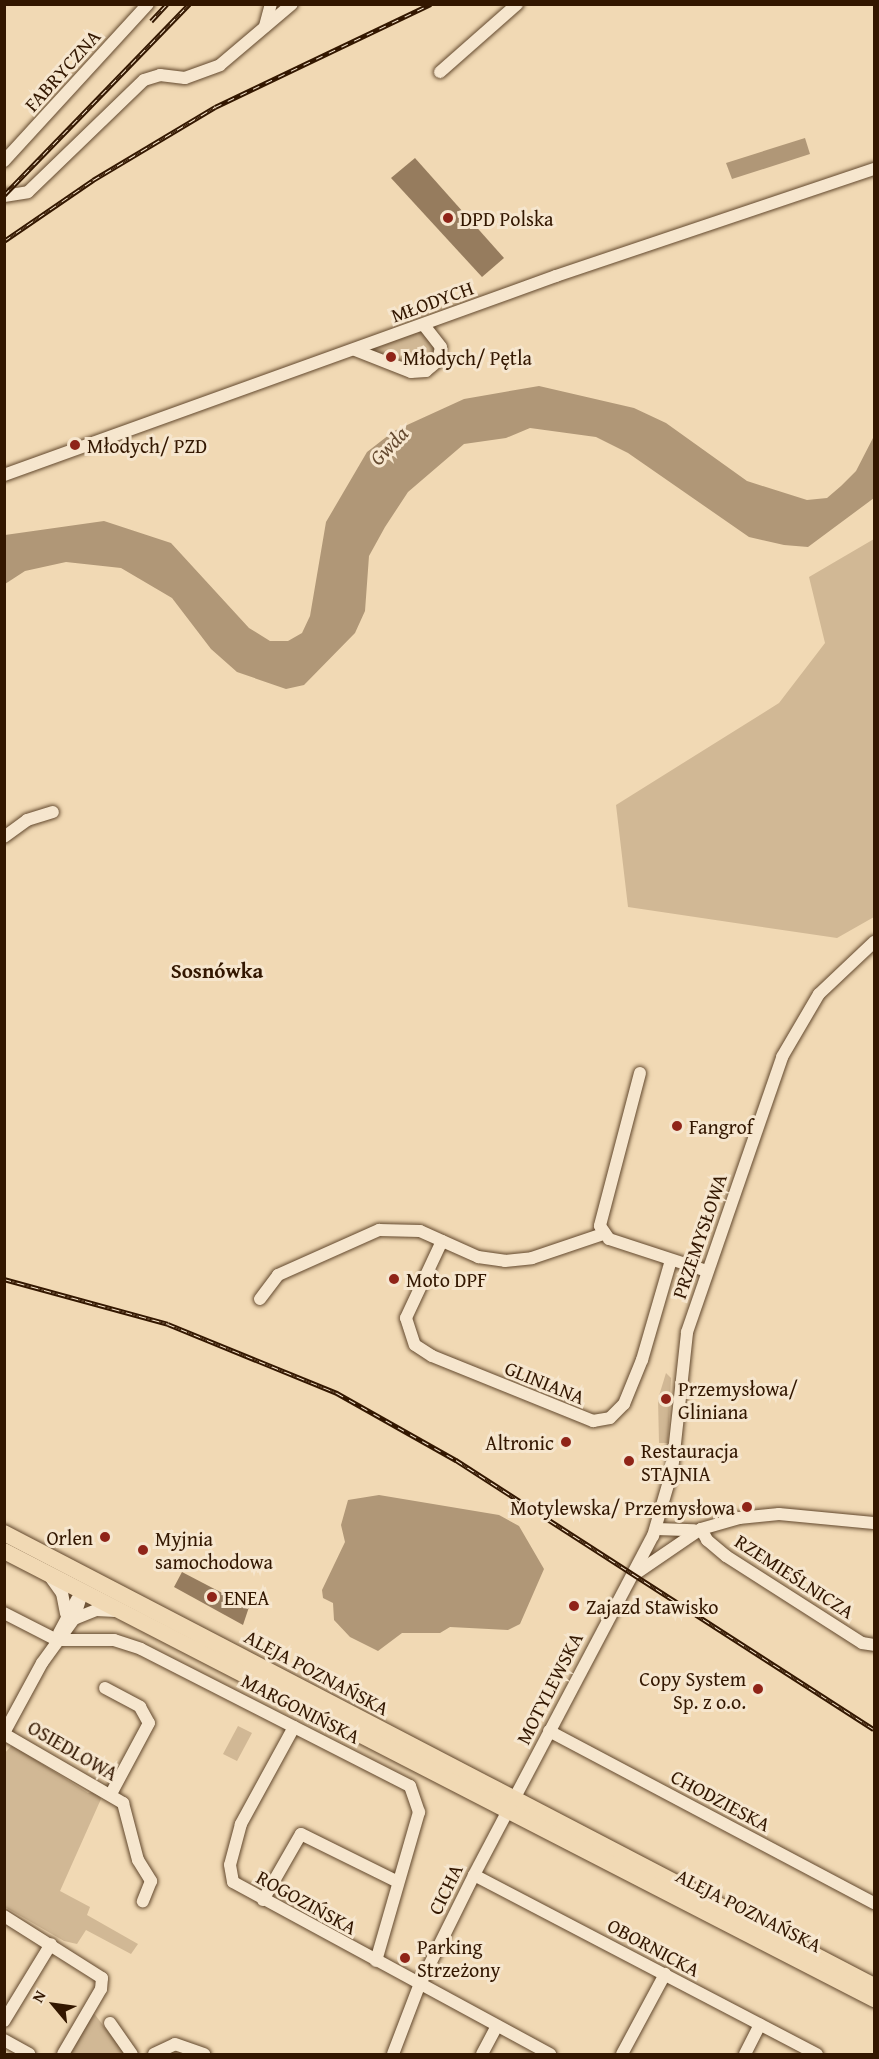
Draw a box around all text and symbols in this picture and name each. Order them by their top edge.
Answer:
street label: FABRYCZNA [19,24,105,116]
place label: DPD Polska [460,206,554,230]
marker: DPD Polska [441,211,455,225]
street label: MŁODYCH [387,275,477,327]
place label: Młodych/ Pętla [403,345,532,369]
marker: Młodych/ Pętla [384,350,398,364]
water label: Gwda [364,421,414,471]
place label: Młodych/ PZD [87,433,207,457]
marker: Młodych/ PZD [68,438,82,452]
district label: Sosnówka [171,958,263,984]
place label: Fangrof [689,1114,753,1138]
marker: Fangrof [670,1119,684,1133]
street label: PRZEMYSŁOWA [666,1171,732,1301]
place label: Moto DPF [406,1267,487,1291]
marker: Moto DPF [387,1272,401,1286]
street label: GLINIANA [501,1355,589,1409]
place label: Przemysłowa/ Gliniana [678,1376,798,1423]
marker: Przemysłowa/ Gliniana [659,1392,673,1406]
place label: Altronic [485,1430,554,1454]
marker: Altronic [559,1435,573,1449]
place label: Restauracja STAJNIA [641,1438,738,1485]
marker: Restauracja STAJNIA [622,1454,636,1468]
place label: Motylewska/ Przemysłowa [510,1495,735,1519]
marker: Motylewska/ Przemysłowa [740,1500,754,1514]
place label: Orlen [46,1525,93,1549]
place label: Myjnia samochodowa [155,1526,273,1573]
street label: RZEMIEŚLNICZA [731,1529,859,1623]
marker: Orlen [98,1530,112,1544]
marker: Myjnia samochodowa [136,1543,150,1557]
place label: ENEA [224,1585,269,1609]
marker: ENEA [205,1590,219,1604]
place label: Zajazd Stawisko [586,1594,718,1618]
marker: Zajazd Stawisko [567,1599,581,1613]
street label: ALEJA POZNAŃSKA [241,1624,393,1720]
street label: MOTYLEWSKA [511,1628,587,1748]
place label: Copy System Sp. z o.o. [639,1666,746,1713]
street label: MARGONIŃSKA [238,1668,364,1748]
marker: Copy System Sp. z o.o. [751,1682,765,1696]
street label: OSIEDLOWA [24,1715,122,1785]
street label: CHODZIESKA [667,1764,775,1836]
street label: CICHA [423,1860,467,1918]
street label: ALEJA POZNAŃSKA [672,1863,826,1957]
street label: ROGOZIŃSKA [253,1865,361,1939]
street label: OBORNICKA [604,1913,704,1981]
place label: Parking Strzeżony [417,1934,500,1981]
marker: Parking Strzeżony [398,1951,412,1965]
north arrow [24,1975,84,2035]
text: N [25,1986,51,2007]

